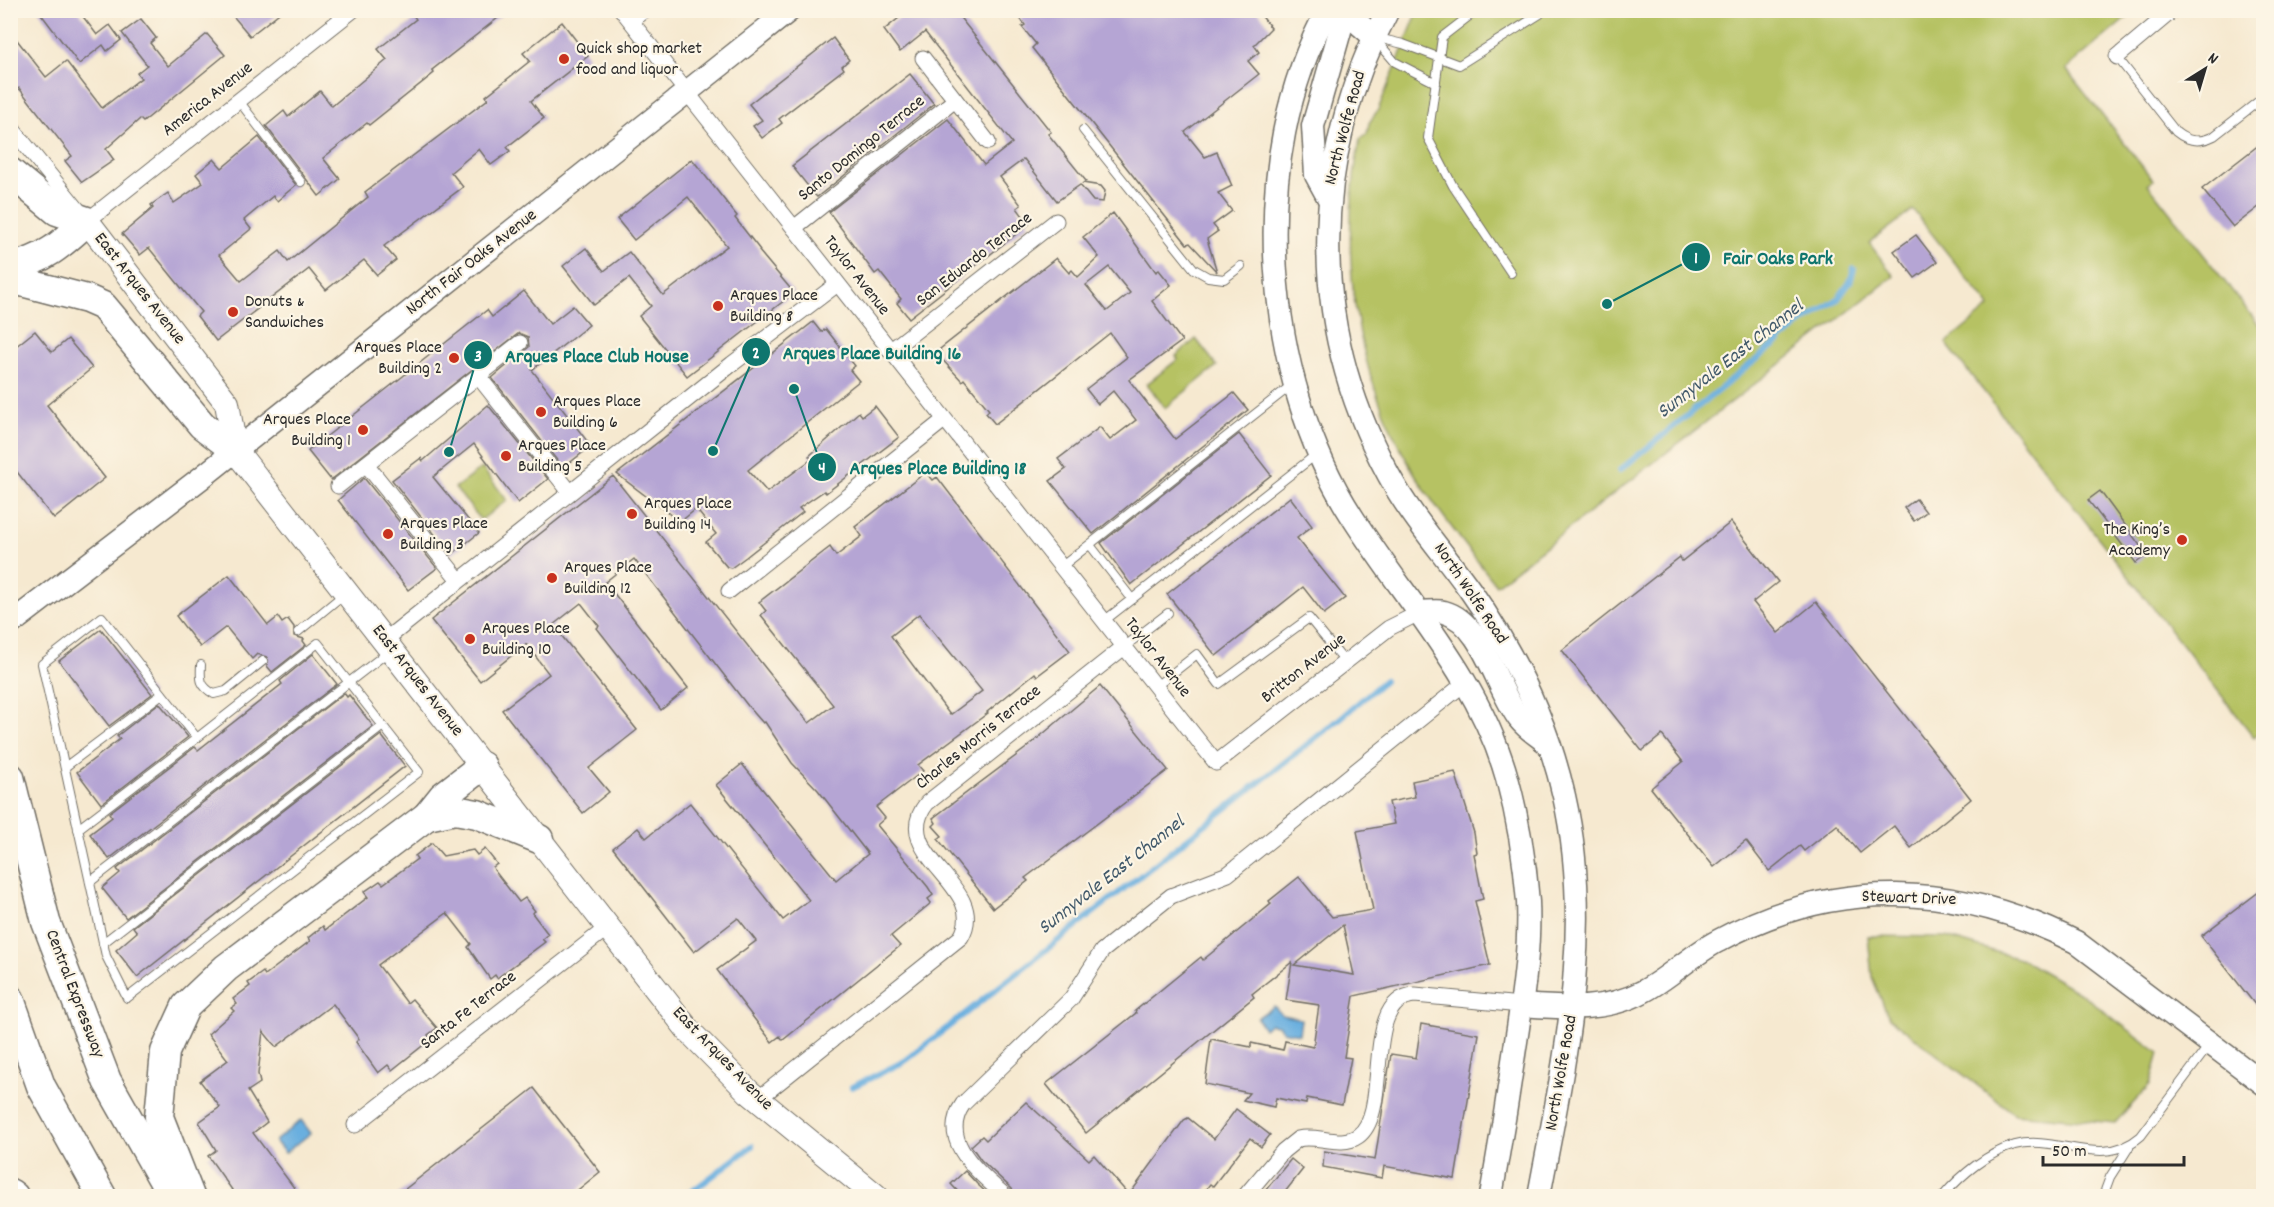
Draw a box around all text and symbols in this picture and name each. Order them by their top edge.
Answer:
place label: Quick shop market food and liquor [576,37,702,83]
north arrow [2175,39,2235,99]
text: N [2202,47,2223,71]
marker: Quick shop market food and liquor [557,52,571,66]
street label: America Avenue [157,57,259,143]
street label: North Wolfe Road [1319,68,1373,188]
street label: Santo Domingo Terrace [793,90,931,208]
street label: North Fair Oaks Avenue [401,204,543,322]
street label: San Eduardo Terrace [912,207,1038,313]
street label: East Arques Avenue [87,228,191,350]
street label: Taylor Avenue [817,231,895,321]
callout: Fair Oaks Park [1681,238,1845,276]
text: Fair Oaks Park [1723,246,1833,274]
text: 1 [1694,247,1698,272]
place label: Arques Place Building 8 [730,284,818,330]
place label: Donuts & Sandwiches [245,290,324,336]
water label: Sunnyvale East Channel [1652,292,1812,426]
marker: Arques Place Building 8 [711,299,725,313]
marker: Donuts & Sandwiches [226,305,240,319]
callout: Arques Place Building 16 [741,333,974,371]
place label: Arques Place Building 2 [354,336,442,382]
callout: Arques Place Club House [463,336,701,374]
text: Arques Place Building 16 [783,341,962,369]
text: 2 [752,342,760,367]
text: Arques Place Club House [505,344,689,372]
text: 3 [474,345,482,370]
marker: Arques Place Building 2 [447,351,461,365]
place label: Arques Place Building 6 [553,390,641,436]
marker: Arques Place Building 6 [534,405,548,419]
place label: Arques Place Building 1 [263,408,351,454]
marker: Arques Place Building 1 [356,423,370,437]
place label: Arques Place Building 5 [518,434,606,480]
callout: Arques Place Building 18 [807,448,1038,486]
marker: Arques Place Building 5 [499,449,513,463]
text: Arques Place Building 18 [850,456,1026,484]
text: 4 [818,457,826,482]
place label: Arques Place Building 14 [644,492,732,538]
marker: Arques Place Building 14 [625,507,639,521]
place label: Arques Place Building 3 [400,512,488,558]
place label: The King’s Academy [2104,518,2171,564]
marker: Arques Place Building 3 [381,527,395,541]
marker: The King’s Academy [2175,533,2189,547]
street label: North Wolfe Road [1427,538,1513,650]
place label: Arques Place Building 12 [564,556,652,602]
marker: Arques Place Building 12 [545,571,559,585]
street label: Taylor Avenue [1118,613,1196,703]
place label: Arques Place Building 10 [482,617,570,663]
street label: East Arques Avenue [365,620,469,742]
street label: Britton Avenue [1256,628,1352,710]
marker: Arques Place Building 10 [463,632,477,646]
street label: Charles Morris Terrace [911,679,1047,797]
water label: Sunnyvale East Channel [1033,808,1193,942]
street label: Stewart Drive [1861,885,1957,913]
street label: Central Expressway [38,926,110,1062]
street label: Santa Fe Terrace [416,965,522,1057]
street label: East Arques Avenue [666,1001,778,1117]
street label: North Wolfe Road [1540,1013,1584,1133]
scale bar [2043,1129,2184,1167]
text: 50 m [2052,1140,2087,1165]

